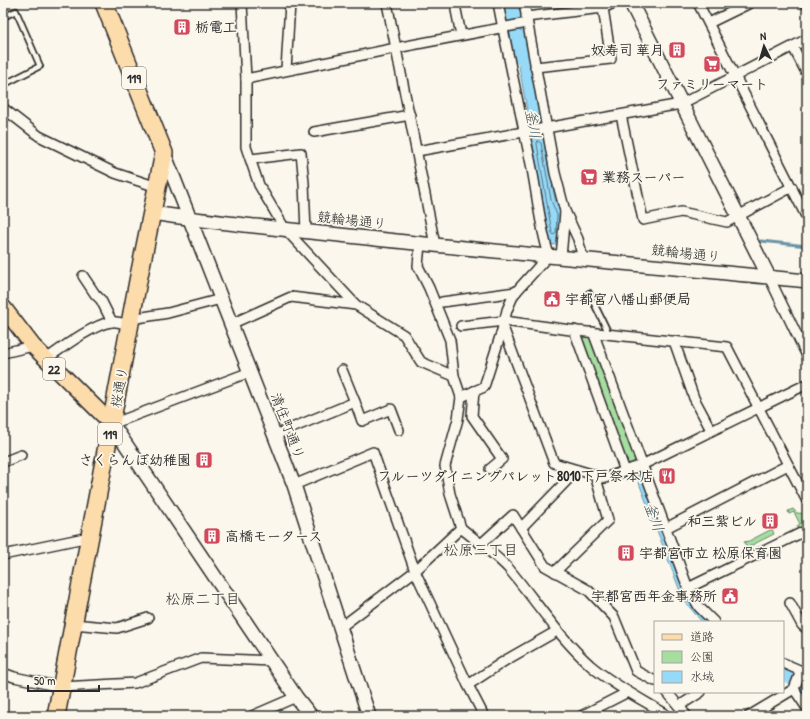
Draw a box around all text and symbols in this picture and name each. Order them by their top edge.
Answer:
building icon: 栃電工 [172,17,192,37]
place label: 栃電工 [195,17,237,36]
north arrow [744,26,784,66]
text: N [760,29,767,43]
place label: 奴寿司 華月 [591,40,664,59]
building icon: 奴寿司 華月 [667,40,687,60]
supermarket icon: ファミリーマート [702,54,722,74]
road number: 119 [122,67,146,89]
place label: ファミリーマート [656,74,768,93]
water label: 釜川 [521,107,546,141]
supermarket icon: 業務スーパー [579,167,599,187]
place label: 業務スーパー [602,167,685,186]
street label: 競輪場通り [316,206,388,233]
street label: 競輪場通り [650,239,722,266]
public building icon: 宇都宮八幡山郵便局 [542,289,562,309]
place label: 宇都宮八幡山郵便局 [565,289,691,308]
road number: 22 [43,358,65,380]
street label: 桜通り [106,365,132,409]
street label: 清住町通り [267,390,310,462]
road number: 119 [98,423,122,445]
place label: さくらんぼ幼稚園 [79,450,191,469]
building icon: さくらんぼ幼稚園 [194,450,214,470]
place label: フルーツダイニングパレット8010下戸祭 本店 [377,466,654,485]
restaurant icon: フルーツダイニングパレット8010下戸祭 本店 [657,466,677,486]
water label: 釜川 [639,499,669,535]
place label: 和三紫ビル [687,511,757,530]
building icon: 和三紫ビル [760,511,780,531]
building icon: 高橋モータース [202,526,222,546]
place label: 高橋モータース [225,526,322,545]
district label: 松原三丁目 [443,539,519,560]
building icon: 宇都宮市立 松原保育園 [616,543,636,563]
place label: 宇都宮市立 松原保育園 [639,543,782,562]
place label: 宇都宮西年金事務所 [591,586,717,605]
public building icon: 宇都宮西年金事務所 [720,586,740,606]
district label: 松原二丁目 [165,588,241,609]
legend [654,621,784,693]
text: 道路 [690,628,714,645]
text: 公園 [690,648,714,665]
scale bar [28,667,99,693]
text: 水域 [690,668,714,685]
text: 50 m [34,672,55,689]

